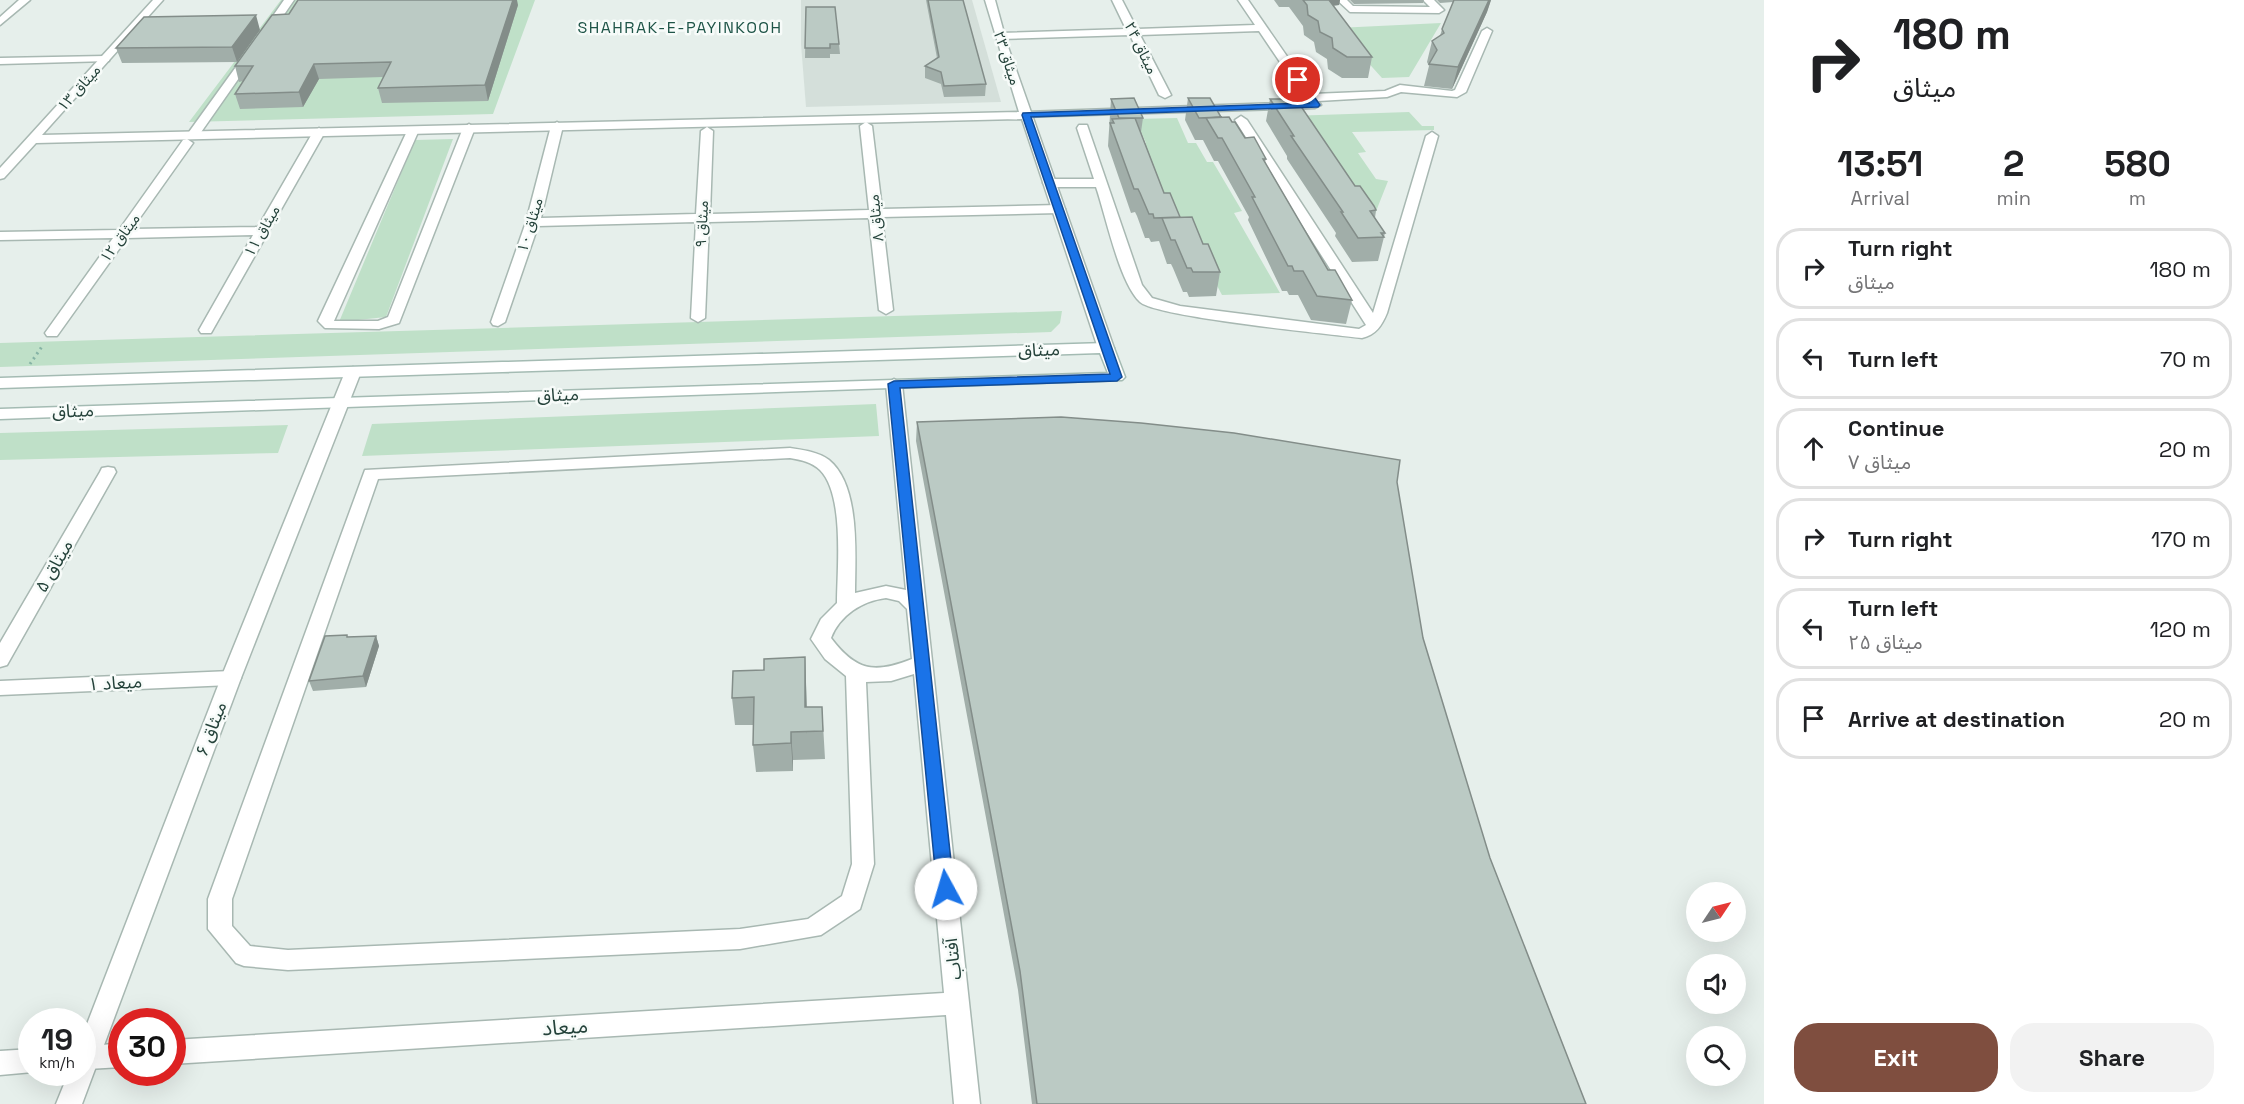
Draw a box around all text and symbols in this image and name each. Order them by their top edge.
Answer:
text: 180 m [1893,8,2011,61]
district label: SHAHRAK-E-PAYINKOOH [577,17,783,38]
street label: میثاق ۲۴ [1121,18,1162,77]
icon: right [1794,24,1872,102]
street label: میثاق ۲۳ [990,28,1025,87]
pin [1272,54,1323,105]
street label: میثاق ۱۳ [53,60,104,115]
icon: arrive [1281,63,1314,96]
text: میثاق [1893,70,1956,105]
text: 13:51 [1837,141,1923,187]
text: 2 [2003,141,2024,187]
text: 580 [2104,141,2171,187]
text: Arrival [1851,185,1910,211]
text: min [1997,185,2031,211]
text: m [2129,185,2146,211]
street label: میثاق ۸ [864,193,887,243]
street label: میثاق ۱۰ [512,195,547,254]
street label: میثاق ۹ [691,200,712,248]
street label: میثاق ۱۱ [239,202,284,260]
street label: میثاق ۱۲ [95,209,144,266]
text: Turn right [1848,234,1953,262]
icon: right [1797,252,1830,285]
text: 180 m [2149,255,2211,283]
text: میثاق [1848,269,1895,295]
street label: میثاق [1018,337,1060,362]
icon: left [1797,342,1830,375]
text: Turn left [1848,345,1938,373]
text: 70 m [2160,345,2211,373]
street label: میثاق [537,382,579,407]
street label: میثاق [52,398,94,423]
text: Continue [1848,414,1944,442]
icon: ahead [1797,432,1830,465]
text: 20 m [2159,435,2211,463]
text: میثاق ۷ [1848,449,1911,475]
icon: right [1797,522,1830,555]
text: Turn right [1848,525,1953,553]
text: 170 m [2151,525,2211,553]
street label: میثاق ۵ [29,535,78,596]
text: Turn left [1848,594,1938,622]
icon: left [1797,612,1830,645]
text: 120 m [2150,615,2211,643]
text: میثاق ۲۵ [1848,629,1923,655]
street label: میعاد ۱ [87,670,143,695]
street label: میثاق ۶ [190,698,231,760]
icon: arrive [1797,702,1830,735]
text: Arrive at destination [1848,705,2065,733]
text: 20 m [2159,705,2211,733]
position arrow [914,857,978,921]
north arrow [1686,882,1746,942]
map controls [1686,882,1746,1086]
street label: آفتاب [939,936,966,981]
button: sound [1686,954,1746,1014]
speed limit sign: 30 [108,1008,186,1086]
street label: میعاد [541,1011,589,1042]
text: 19 [41,1020,73,1059]
button: Exit [1794,1023,1998,1092]
button: Share [2010,1023,2214,1092]
button: search [1686,1026,1746,1086]
text: km/h [39,1053,75,1072]

